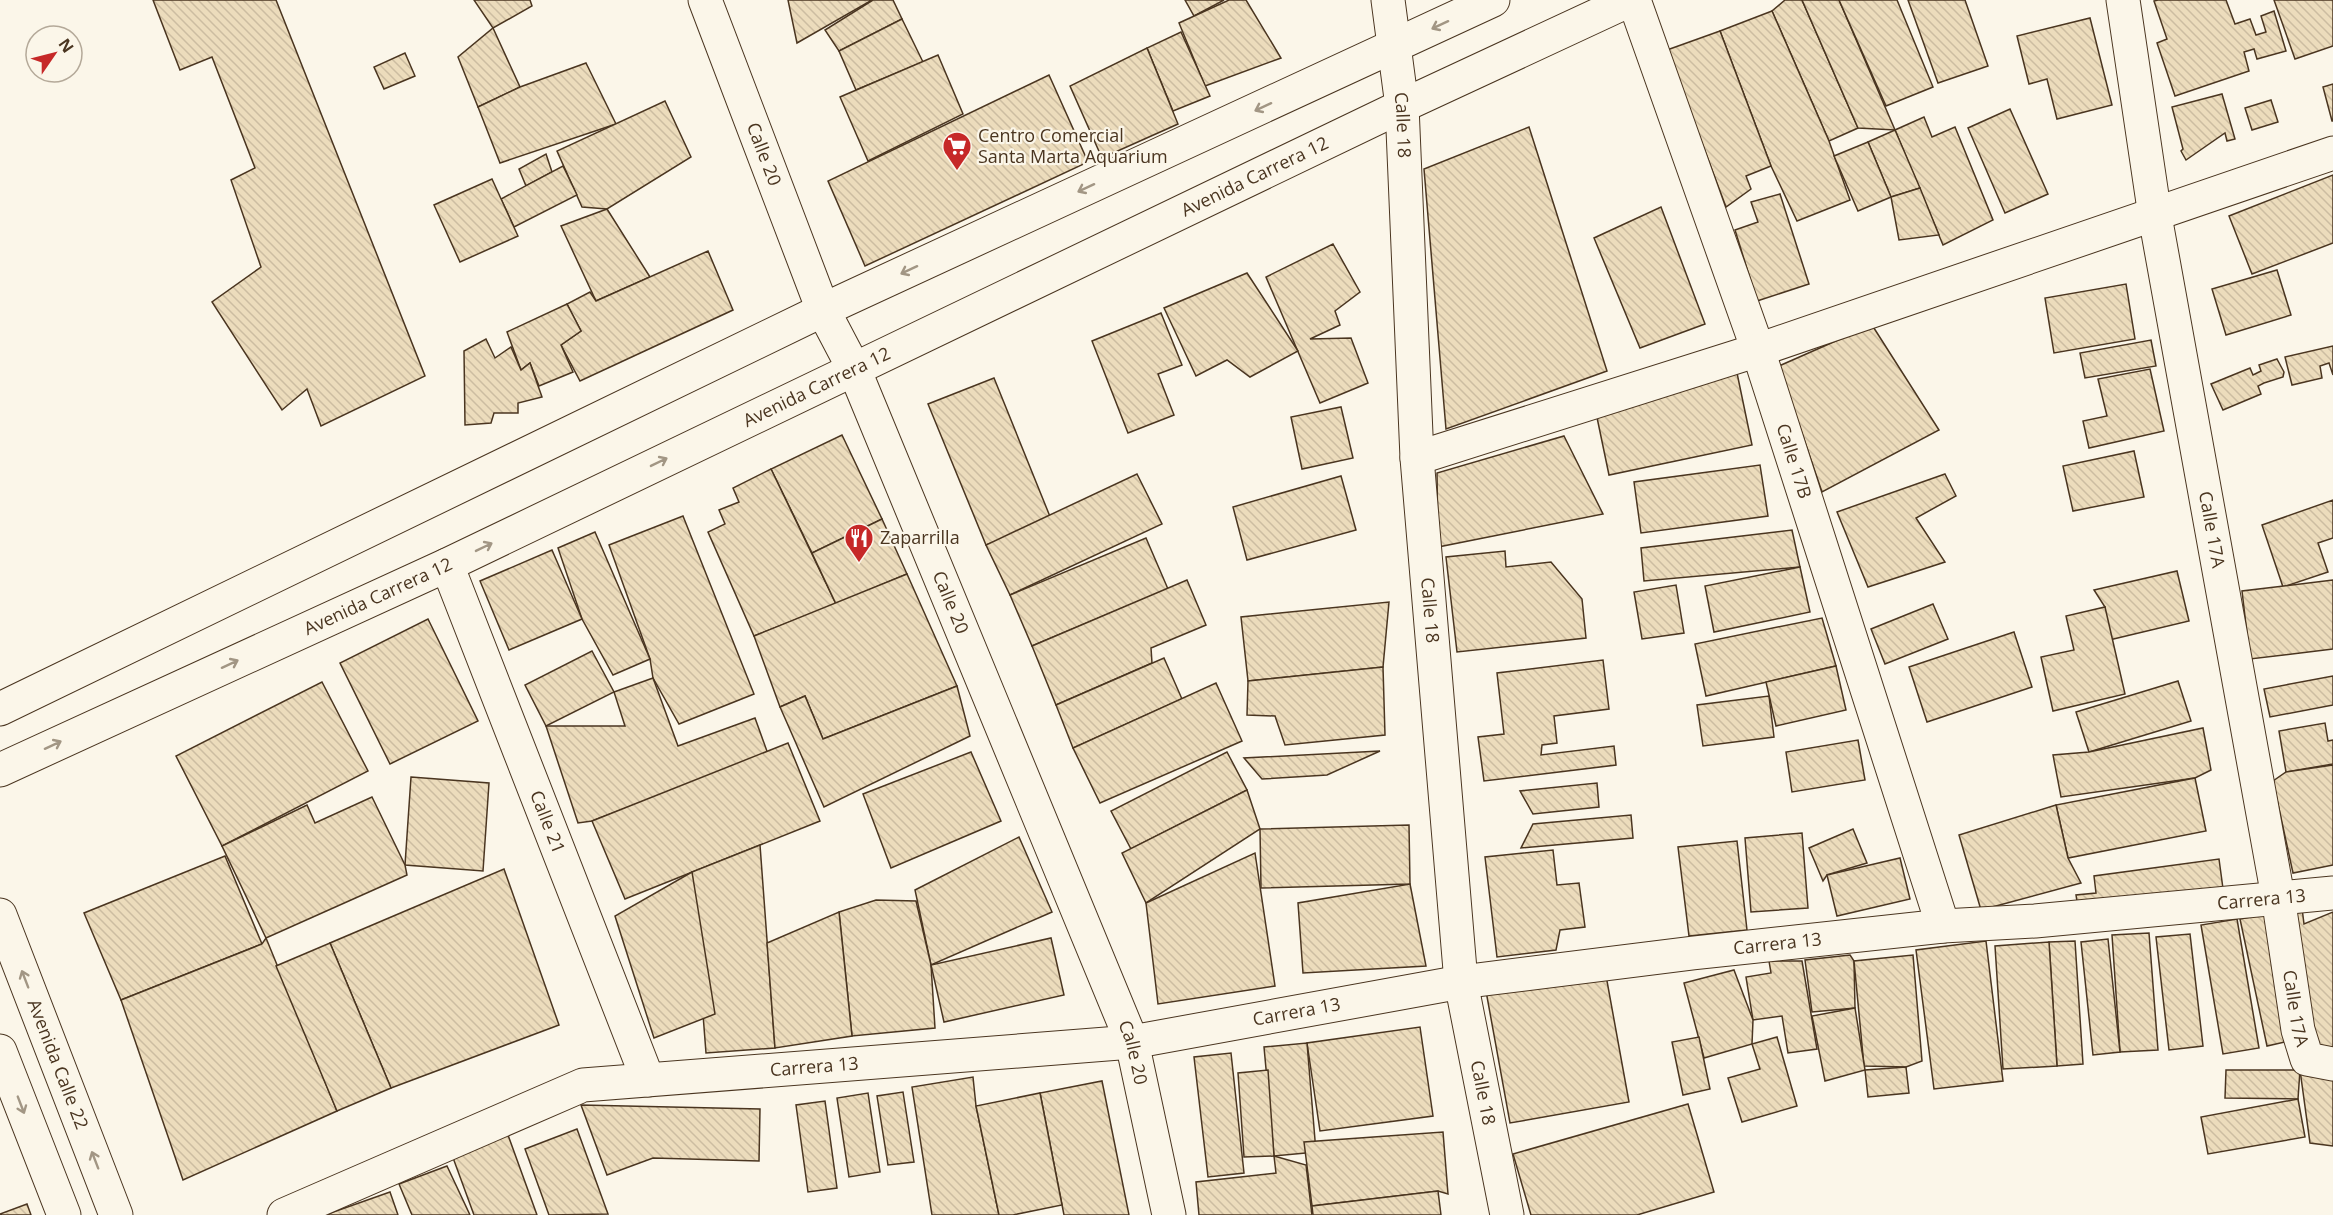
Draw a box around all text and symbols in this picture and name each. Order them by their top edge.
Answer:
one-way arrow [1432,19,1450,31]
north arrow [24,24,84,84]
text: N [54,34,79,57]
street label: Calle 18 [1389,91,1417,158]
one-way arrow [1255,101,1273,113]
street label: Calle 20 [742,119,788,189]
place label: Centro Comercial Santa Marta Aquarium [978,123,1168,168]
supermarket icon: Centro Comercial Santa Marta Aquarium [941,130,973,172]
street label: Avenida Carrera 12 [1177,130,1332,221]
one-way arrow [1077,184,1095,195]
one-way arrow [900,265,918,276]
street label: Avenida Carrera 12 [739,341,894,432]
street label: Calle 17B [1771,420,1818,501]
one-way arrow [650,456,668,468]
street label: Calle 17A [2194,489,2231,570]
restaurant icon: Zaparrilla [843,522,875,564]
place label: Zaparrilla [880,525,960,549]
one-way arrow [474,541,492,552]
street label: Avenida Carrera 12 [300,551,456,640]
street label: Calle 20 [928,567,975,637]
street label: Calle 18 [1416,576,1445,644]
one-way arrow [221,658,239,669]
one-way arrow [44,739,62,751]
street label: Calle 21 [525,787,571,857]
street label: Carrera 13 [2216,883,2307,915]
street label: Carrera 13 [1732,926,1823,960]
street label: Calle 17A [2278,968,2316,1050]
one-way arrow [18,970,29,988]
street label: Carrera 13 [1251,991,1342,1031]
street label: Avenida Calle 22 [23,995,95,1132]
street label: Calle 20 [1113,1016,1154,1087]
street label: Carrera 13 [769,1050,859,1081]
street label: Calle 18 [1466,1058,1502,1127]
one-way arrow [17,1096,28,1114]
one-way arrow [89,1152,100,1170]

